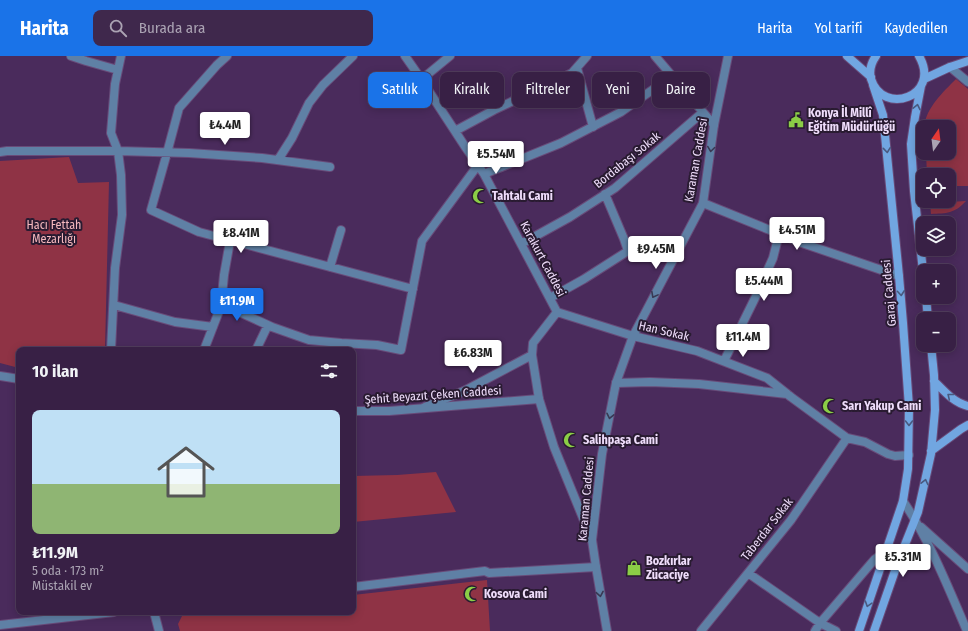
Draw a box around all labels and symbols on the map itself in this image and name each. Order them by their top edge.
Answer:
one-way arrow [912,104,920,110]
place label: Konya İl Millî Eğitim Müdürlüğü [808,105,895,134]
public building icon: Konya İl Millî Eğitim Müdürlüğü [787,111,805,129]
pin: ₺4.4M [197,112,253,146]
street label: Karaman Caddesi [682,117,710,203]
north arrow [916,120,956,160]
street label: Bordabaşı Sokak [591,129,663,191]
pin: ₺5.54M [463,141,529,175]
one-way arrow [707,146,716,152]
one-way arrow [882,147,891,153]
mosque icon: Tahtalı Cami [471,187,489,205]
place label: Tahtalı Cami [492,189,553,203]
pin: ₺4.51M [764,217,830,251]
park label: Hacı Fettah Mezarlığı [27,218,81,246]
street label: Karakurt Caddesi [517,219,569,299]
pin: ₺8.41M [208,220,274,254]
pin: ₺9.45M [623,236,689,270]
street label: Garaj Caddesi [879,259,899,327]
pin: ₺5.44M [731,268,797,302]
pin: ₺11.9M [204,288,270,322]
one-way arrow [896,290,905,296]
one-way arrow [652,291,659,298]
street label: Han Sokak [637,318,691,344]
pin: ₺11.4M [710,324,776,358]
pin: ₺6.83M [440,340,506,374]
street label: Şehit Beyazıt Çeken Caddesi [364,383,502,407]
one-way arrow [947,393,954,400]
mosque icon: Sarı Yakup Cami [821,397,839,415]
place label: Sarı Yakup Cami [842,399,921,413]
one-way arrow [606,413,614,419]
one-way arrow [905,420,913,426]
mosque icon: Salihpaşa Cami [562,431,580,449]
place label: Salihpaşa Cami [583,433,658,448]
street label: Karaman Caddesi [575,456,597,542]
one-way arrow [920,478,928,485]
street label: Taberdar Sokak [738,495,796,563]
pin: ₺5.31M [870,544,936,578]
place label: Bozkırlar Zücaciye [646,554,692,582]
shop icon: Bozkırlar Zücaciye [625,559,643,577]
mosque icon: Kosova Cami [463,585,481,603]
place label: Kosova Cami [484,587,547,601]
one-way arrow [596,590,604,597]
one-way arrow [864,601,873,608]

